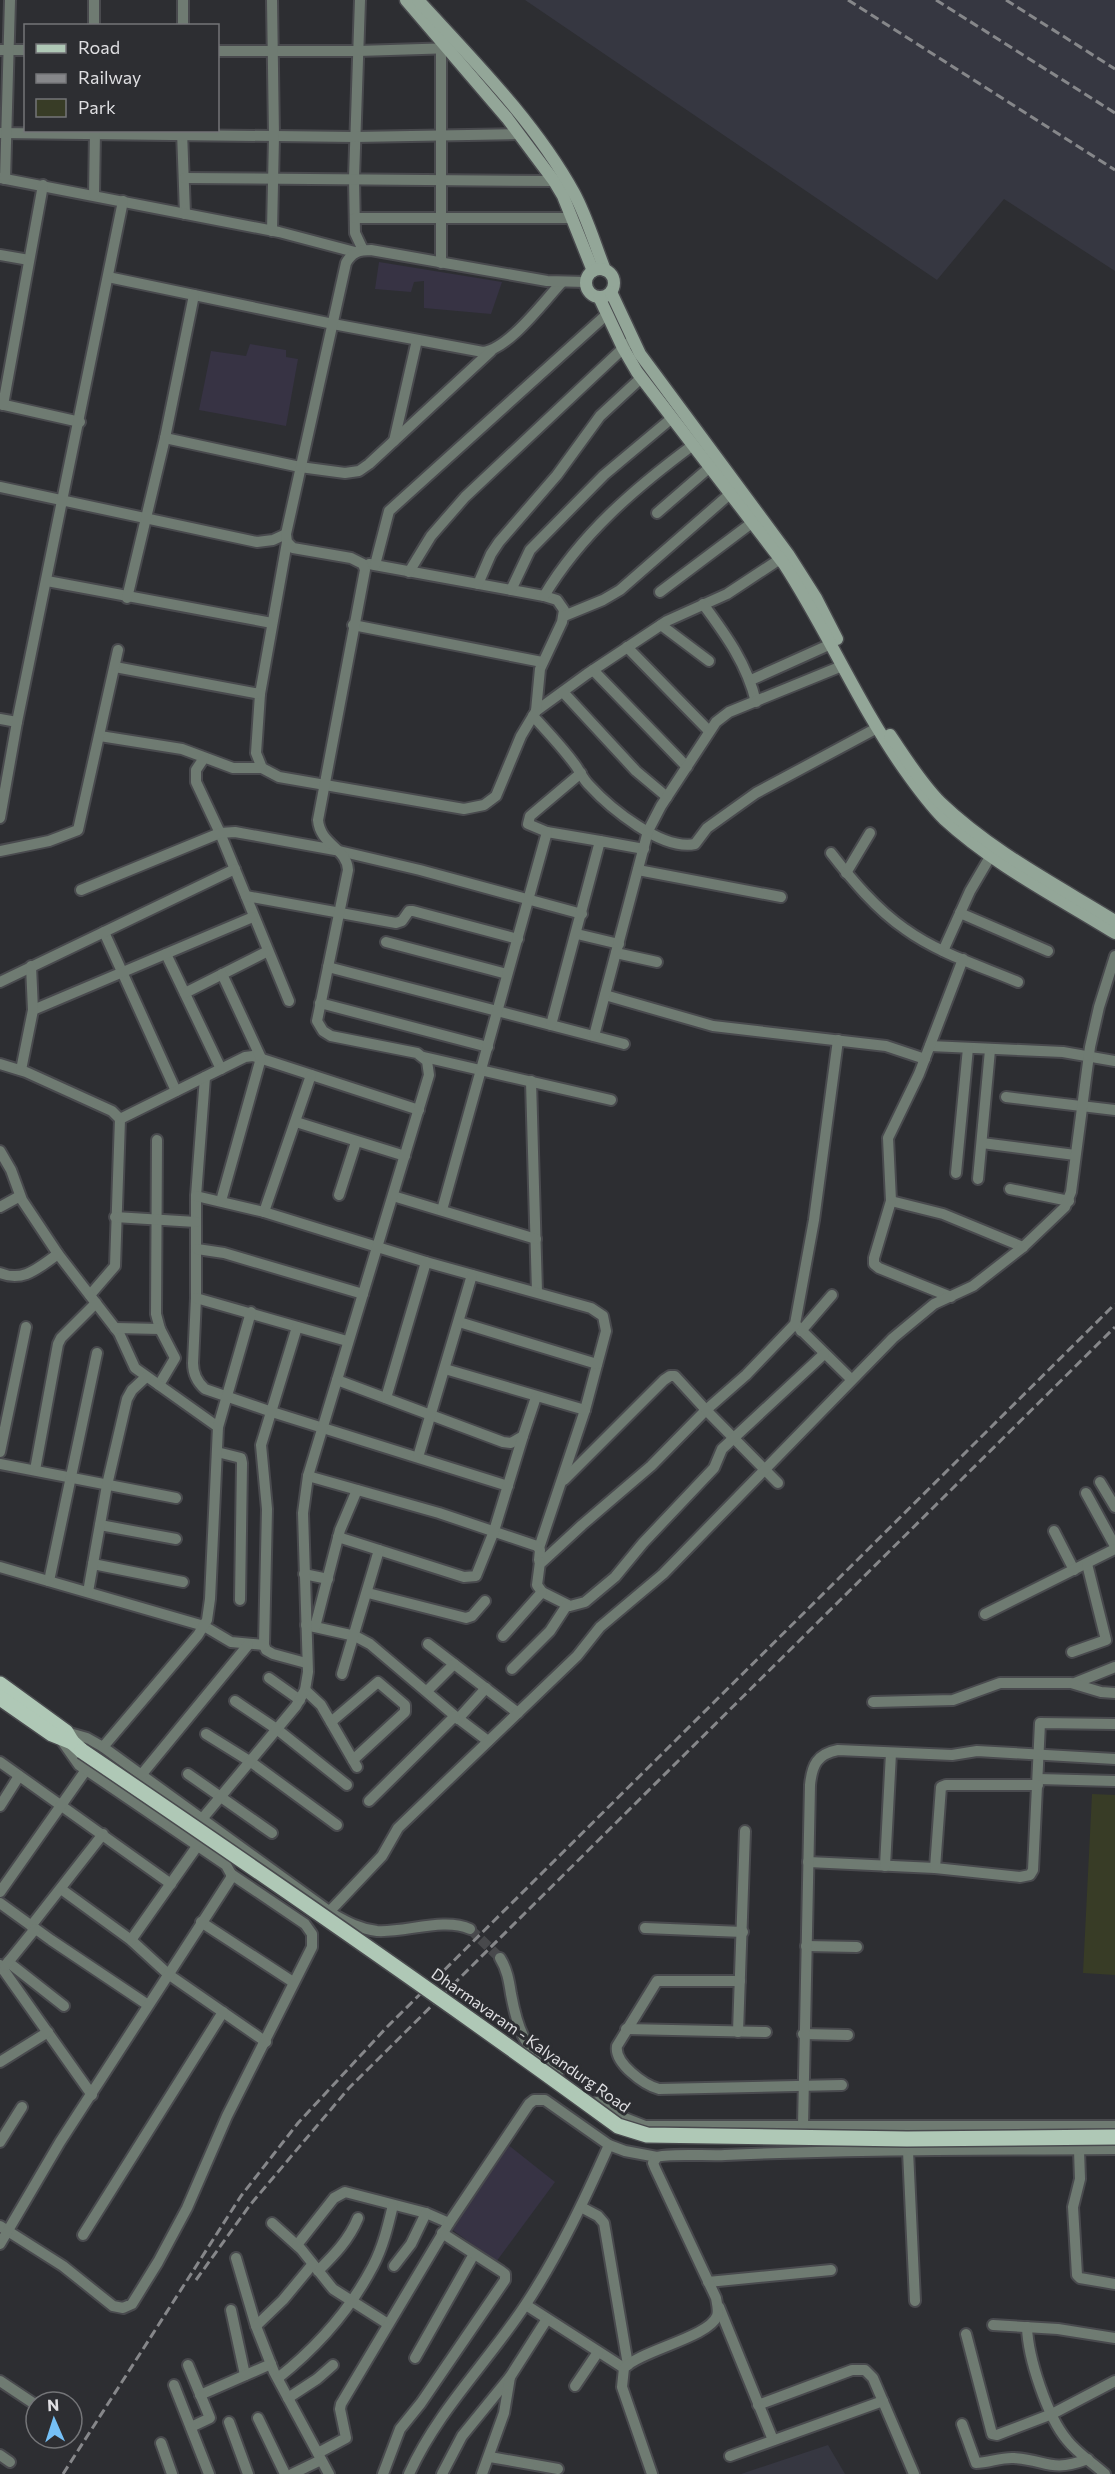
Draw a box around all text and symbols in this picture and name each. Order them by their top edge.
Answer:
legend [24,24,219,132]
text: Road [78,36,120,58]
text: Railway [78,66,141,88]
text: Park [78,96,116,118]
street label: Dharmavaram - Kalyandurg Road [428,1963,634,2116]
north arrow [24,2390,84,2450]
text: N [47,2395,60,2414]

